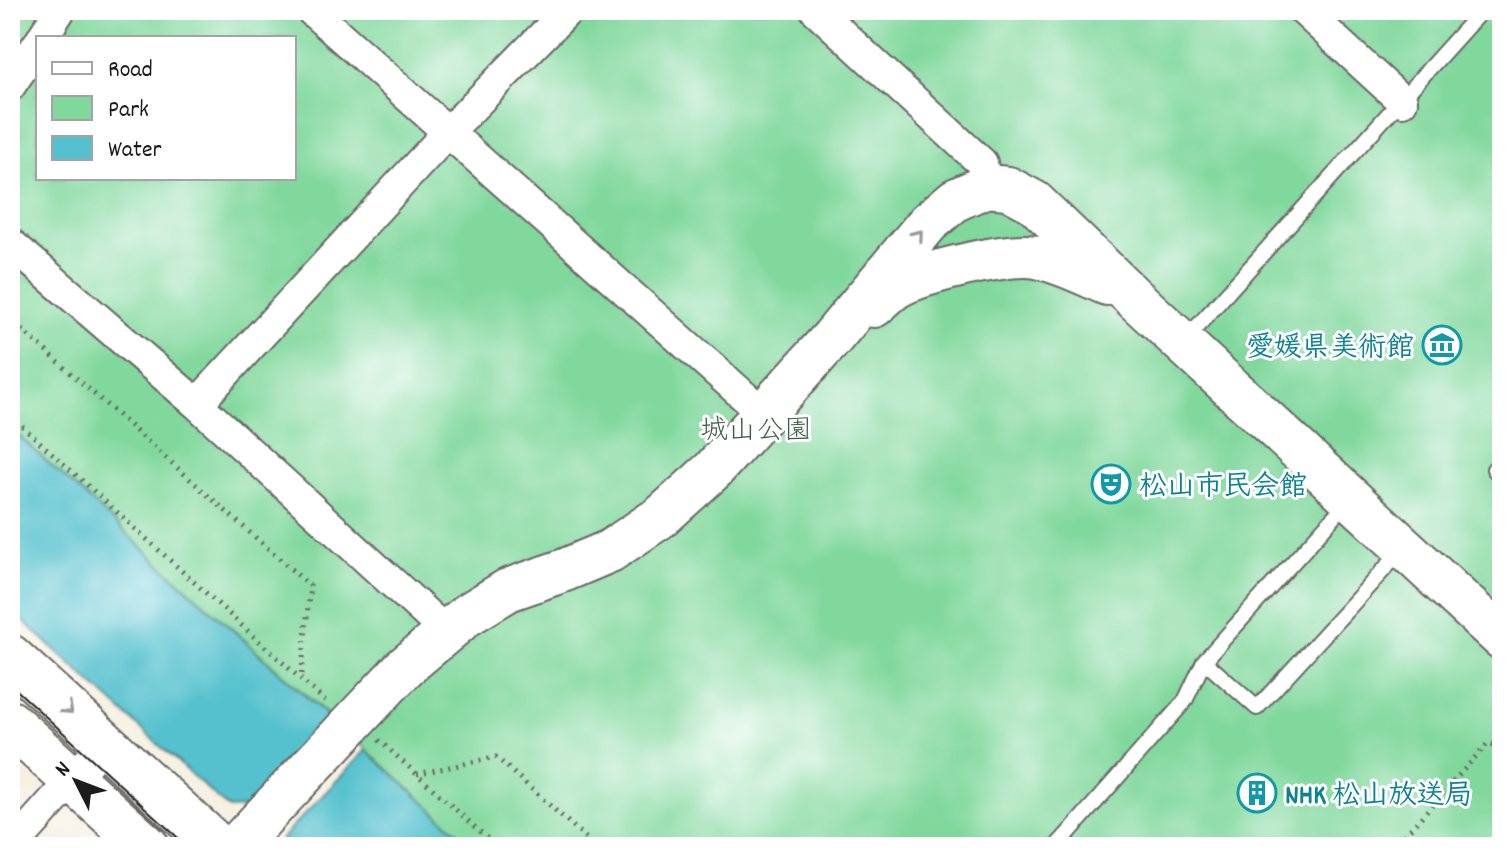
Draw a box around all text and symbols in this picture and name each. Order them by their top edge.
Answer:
legend [36,36,296,180]
text: Road [108,54,153,88]
text: Park [108,94,149,128]
text: Water [108,134,161,168]
one-way arrow [908,230,923,244]
museum icon: 愛媛県美術館 [1421,324,1463,366]
place label: 愛媛県美術館 [1246,330,1414,370]
park label: 城山公園 [700,413,812,453]
theatre icon: 松山市民会館 [1090,463,1132,505]
place label: 松山市民会館 [1139,469,1307,509]
one-way arrow [58,699,73,714]
north arrow [36,741,116,821]
text: N [49,755,79,784]
building icon: NHK 松山放送局 [1236,772,1278,814]
place label: NHK 松山放送局 [1285,778,1473,818]

